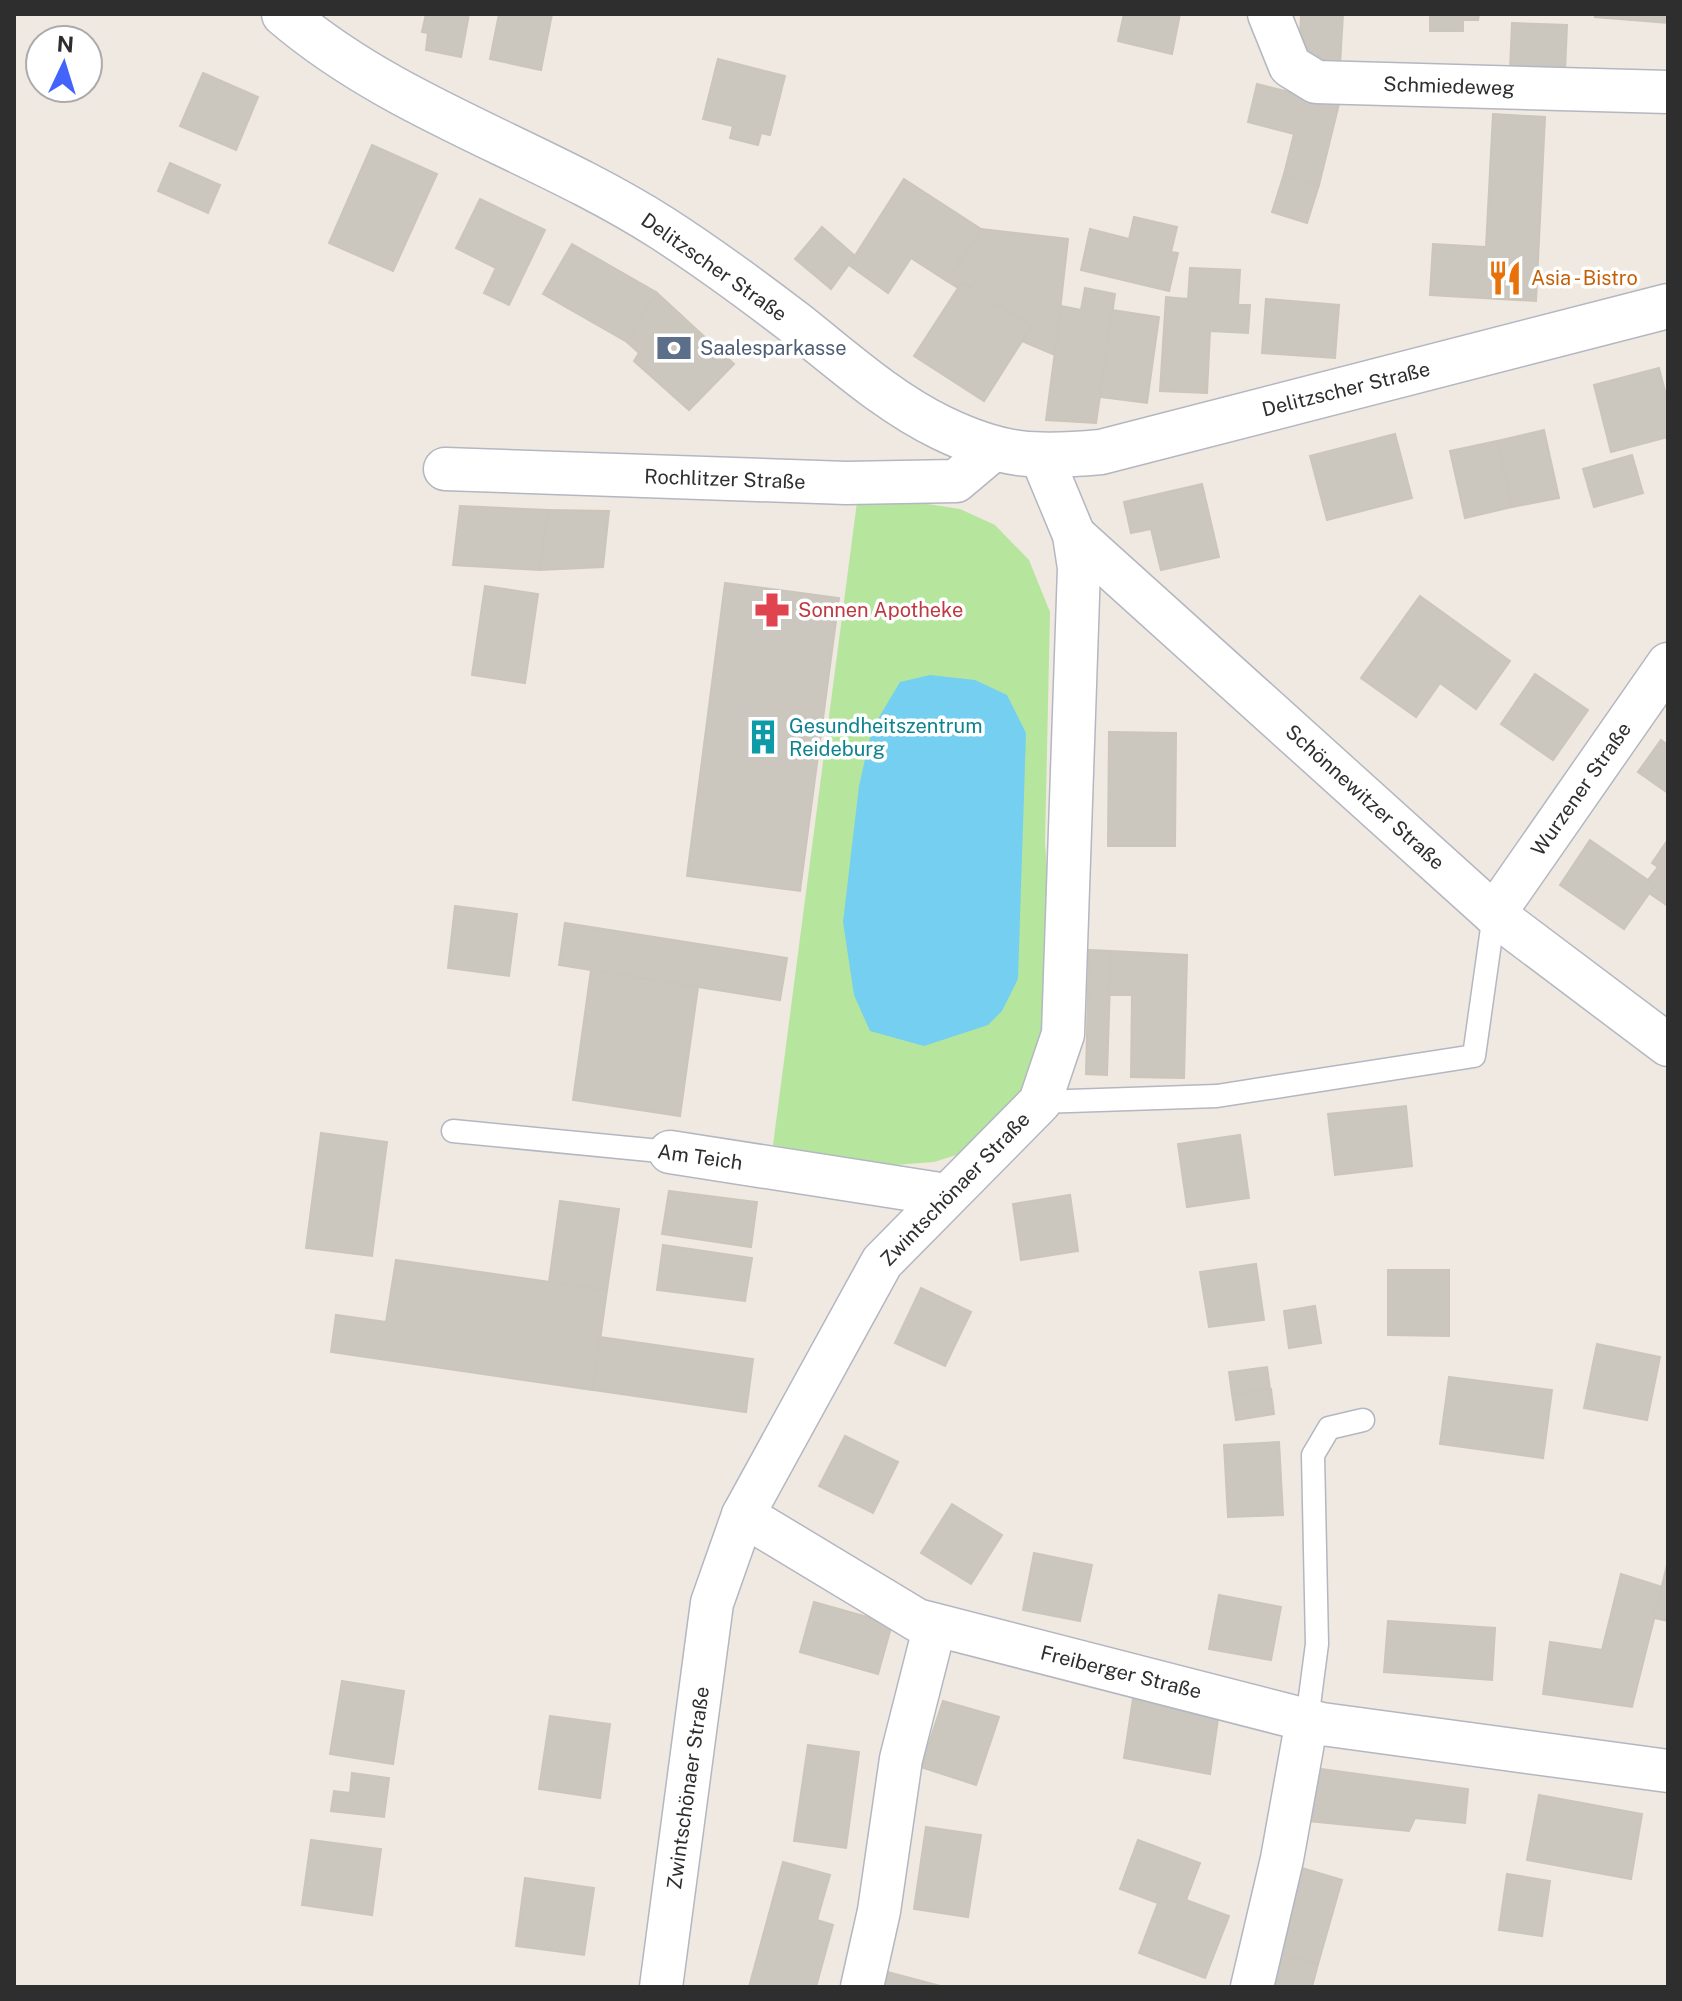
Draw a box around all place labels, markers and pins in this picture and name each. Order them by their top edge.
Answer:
restaurant icon: Asia - Bistro [1486,259,1524,297]
place label: Asia - Bistro [1531,266,1638,290]
bank icon: Saalesparkasse [655,329,693,367]
place label: Saalesparkasse [700,336,846,360]
pharmacy icon: Sonnen Apotheke [753,591,791,629]
place label: Sonnen Apotheke [798,598,963,622]
place label: Gesundheitszentrum Reideburg [789,714,983,761]
building icon: Gesundheitszentrum Reideburg [744,718,782,756]

